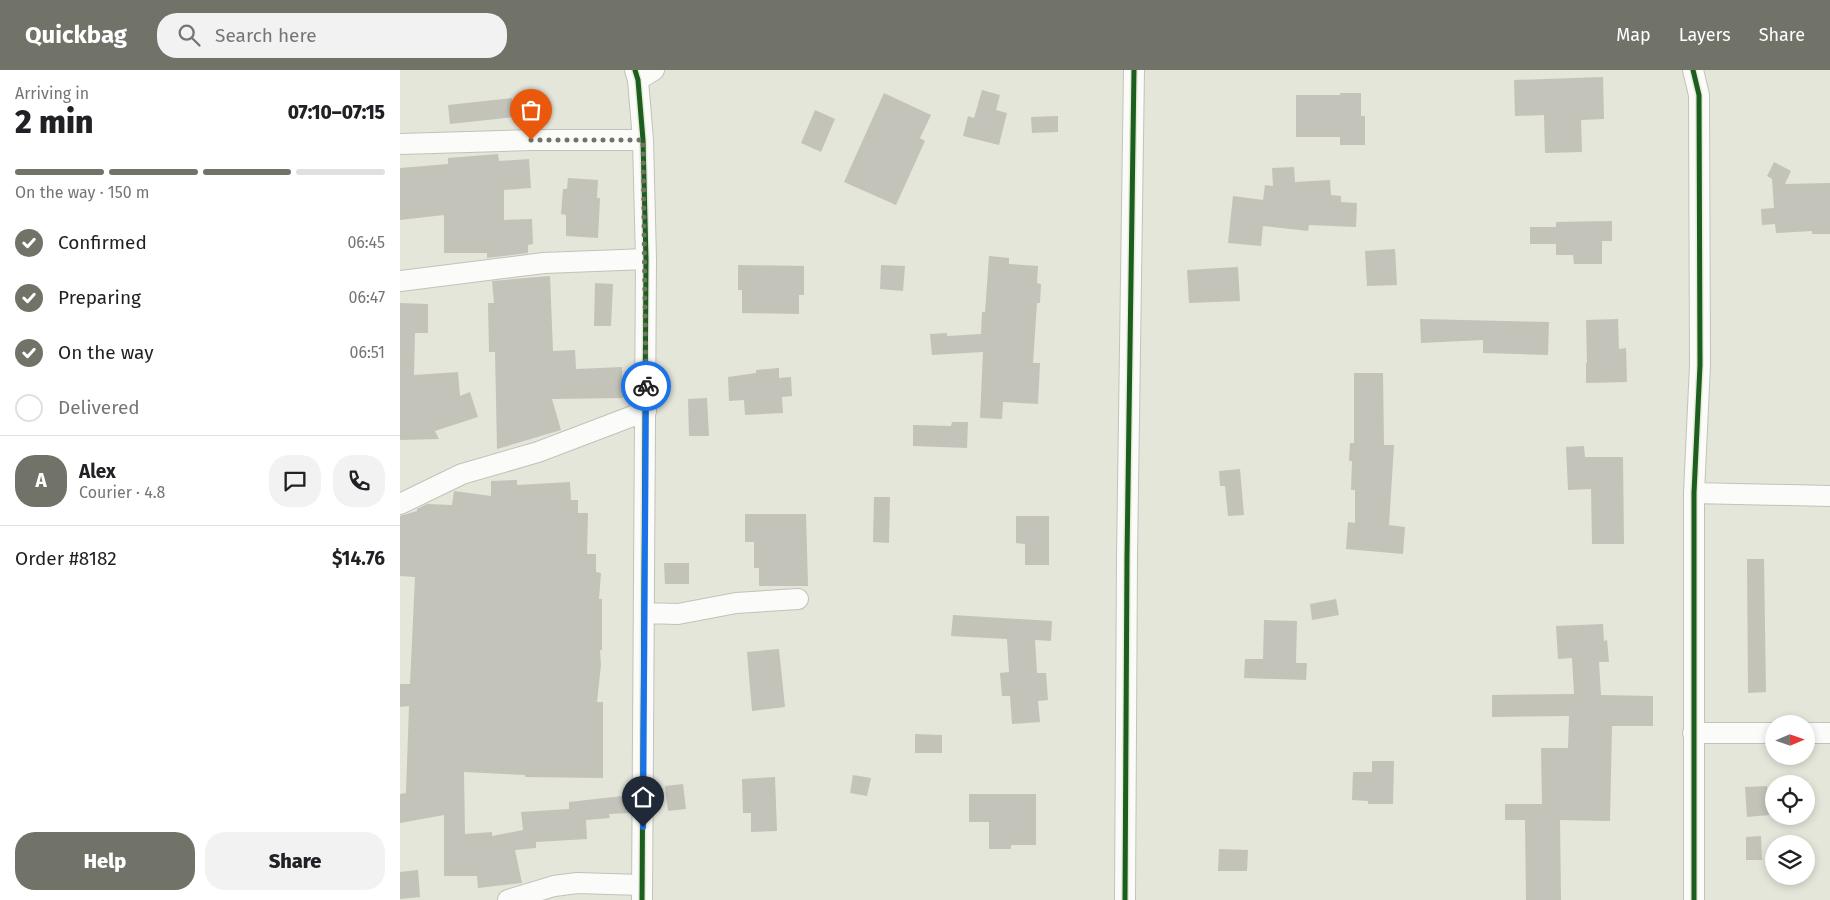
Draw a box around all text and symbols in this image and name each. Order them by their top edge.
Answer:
search box [157,13,507,58]
text: Quickbag [25,21,127,49]
icon: search [175,21,203,49]
text: Search here [215,24,317,47]
text: Map [1616,24,1651,46]
text: Layers [1679,24,1731,46]
text: Share [1759,24,1805,46]
text: Arriving in [15,84,89,103]
pin [510,89,552,140]
icon: bag [517,96,545,124]
text: 07:10–07:15 [288,101,385,124]
text: 2 min [15,103,93,141]
text: On the way · 150 m [15,183,150,202]
icon: check [15,229,43,257]
text: Confirmed [58,231,147,254]
text: 06:45 [347,233,385,252]
icon: check [15,284,43,312]
text: Preparing [58,286,141,309]
text: 06:47 [349,288,385,307]
icon: check [15,339,43,367]
text: On the way [58,341,154,364]
text: 06:51 [350,343,385,362]
courier [621,361,671,411]
icon: bike [632,372,660,400]
text: Delivered [58,396,140,419]
button: chat [269,455,321,507]
button: phone [333,455,385,507]
text: Alex [79,460,116,483]
text: A [35,469,47,492]
text: Courier · 4.8 [79,483,165,502]
text: Order #8182 [15,547,117,570]
text: $14.76 [332,547,385,570]
north arrow [1765,715,1815,765]
map controls [1765,715,1815,885]
button: locate [1765,775,1815,825]
pin [622,776,664,827]
icon: home [629,783,657,811]
button: Help [15,832,195,890]
button: Share [205,832,385,890]
button: layers [1765,835,1815,885]

